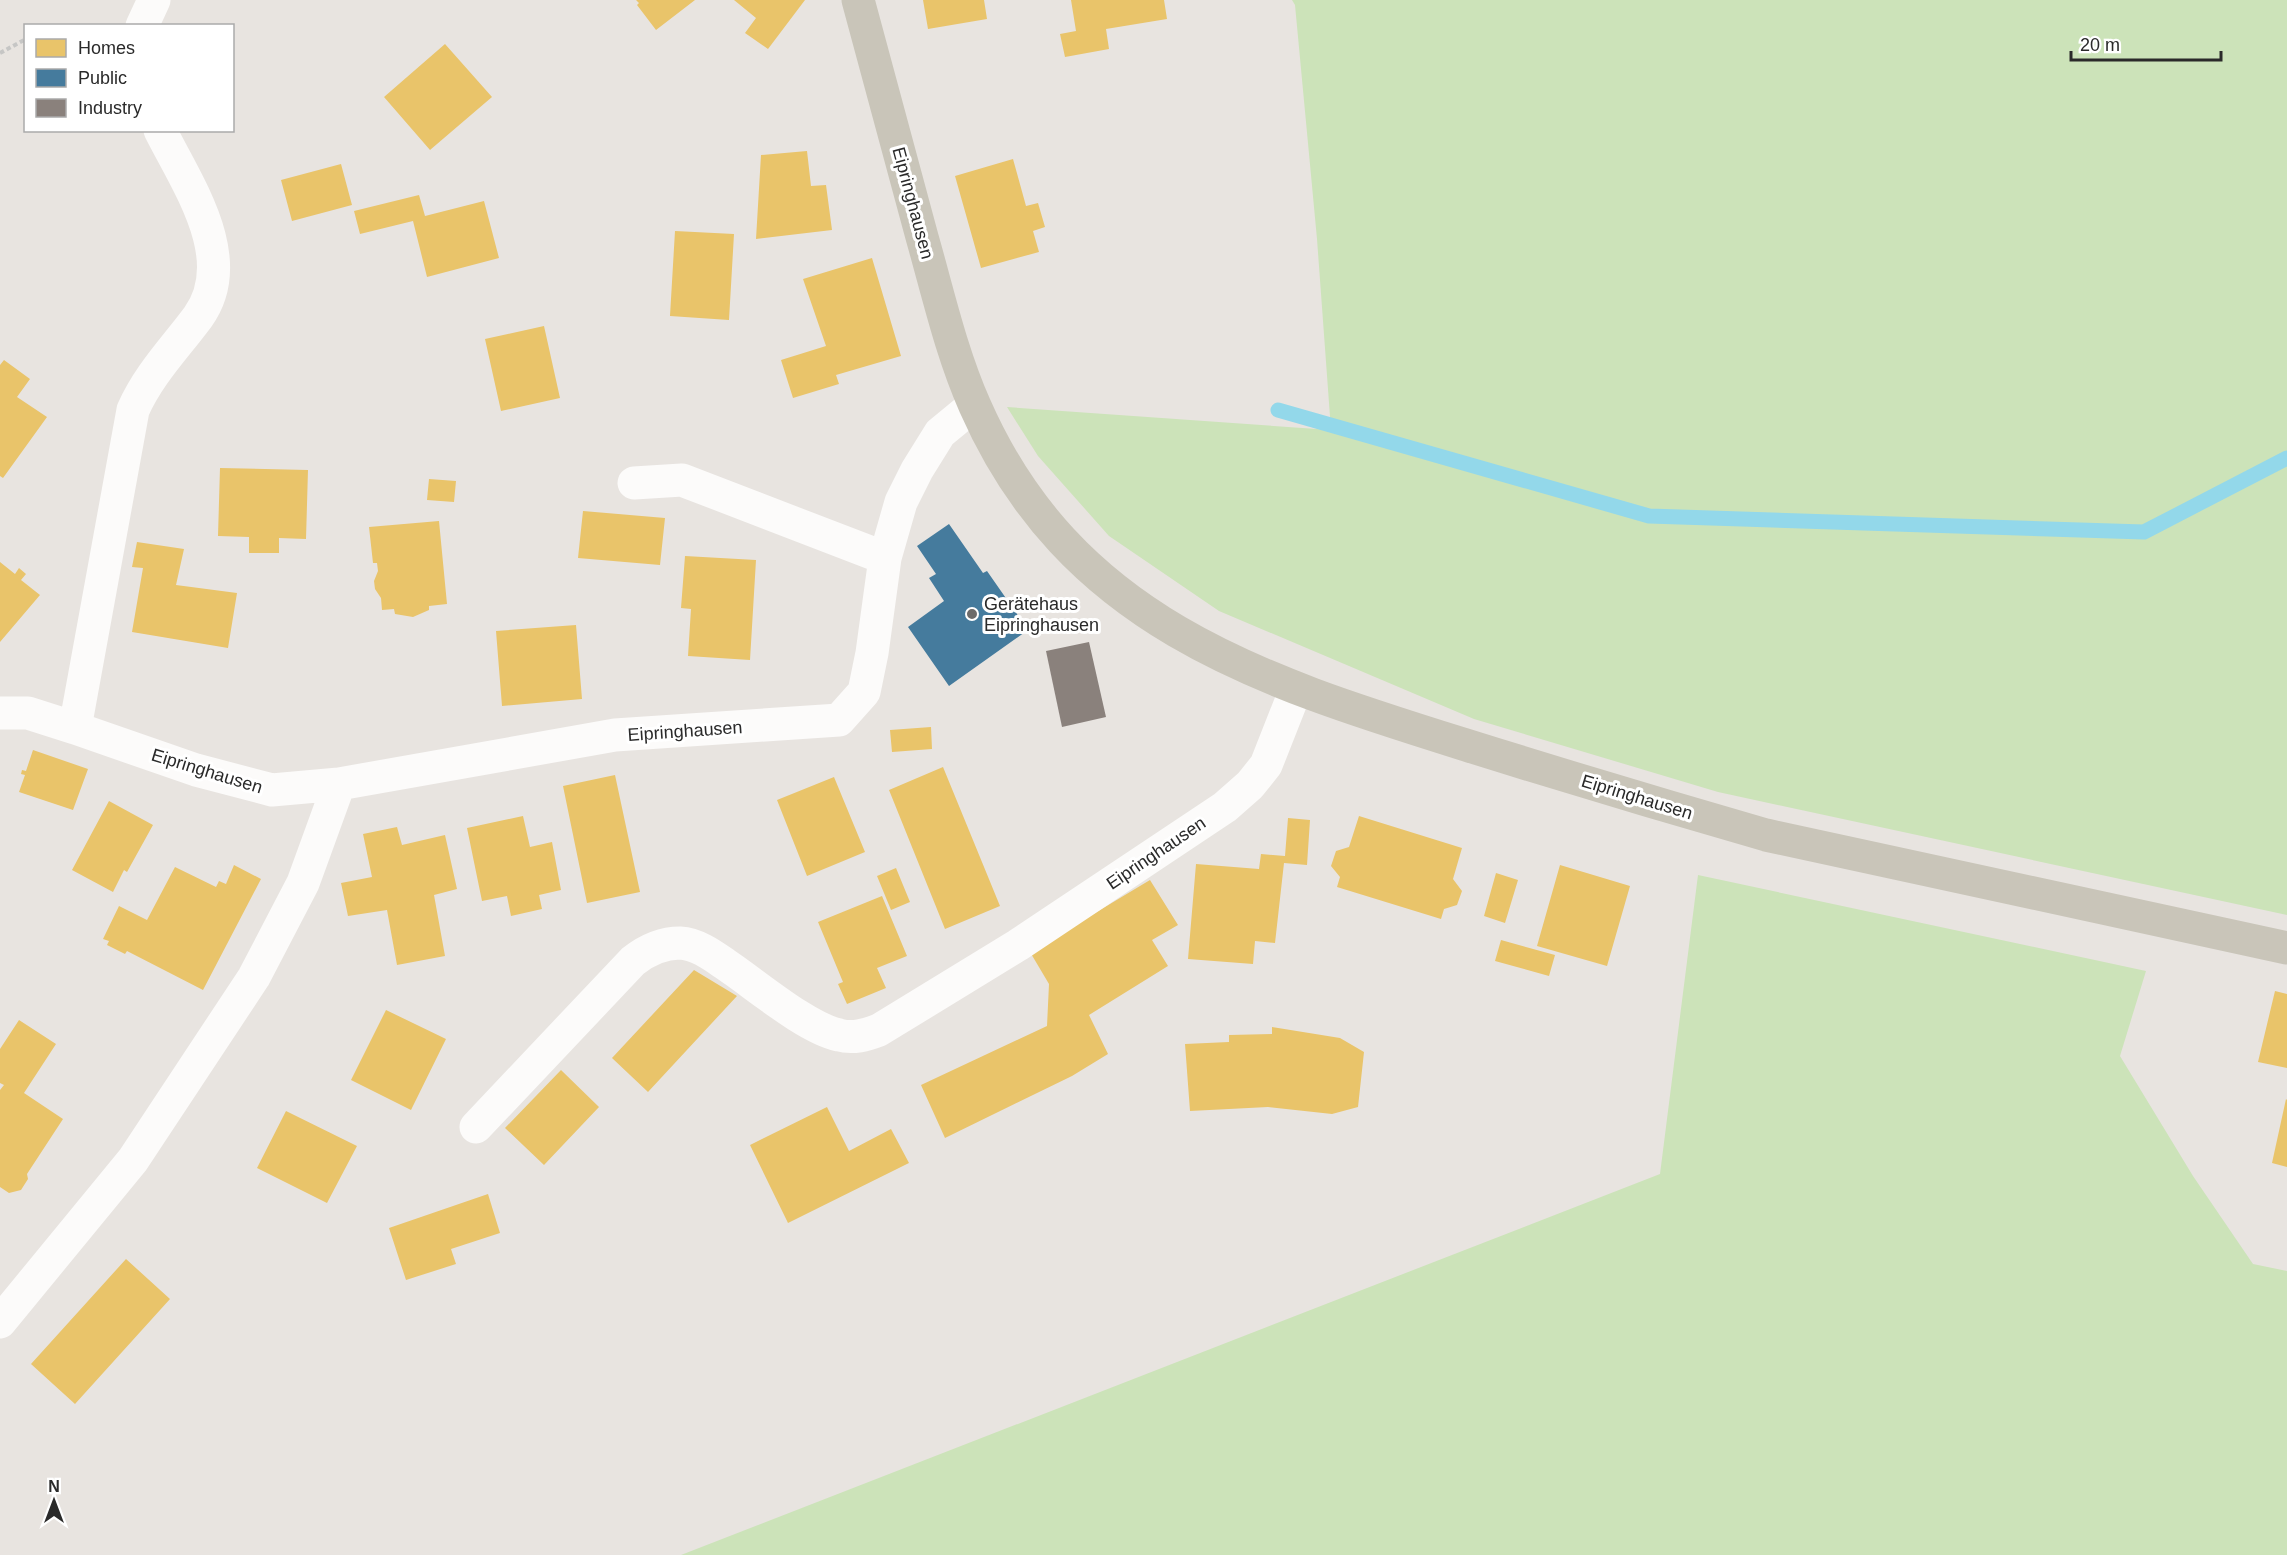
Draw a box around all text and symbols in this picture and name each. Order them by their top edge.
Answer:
legend [24,24,234,132]
scale bar [2071,24,2221,62]
text: 20 m [2080,35,2120,55]
text: Homes [78,38,135,58]
text: Public [78,68,127,88]
text: Industry [78,98,142,118]
street label: Eipringhausen [888,145,938,261]
place label: Gerätehaus Eipringhausen [984,594,1099,635]
marker: Gerätehaus Eipringhausen [965,607,979,621]
street label: Eipringhausen [627,717,743,745]
street label: Eipringhausen [149,745,265,797]
street label: Eipringhausen [1579,771,1695,823]
street label: Eipringhausen [1103,813,1209,893]
north arrow [24,1471,84,1531]
text: N [48,1478,60,1495]

